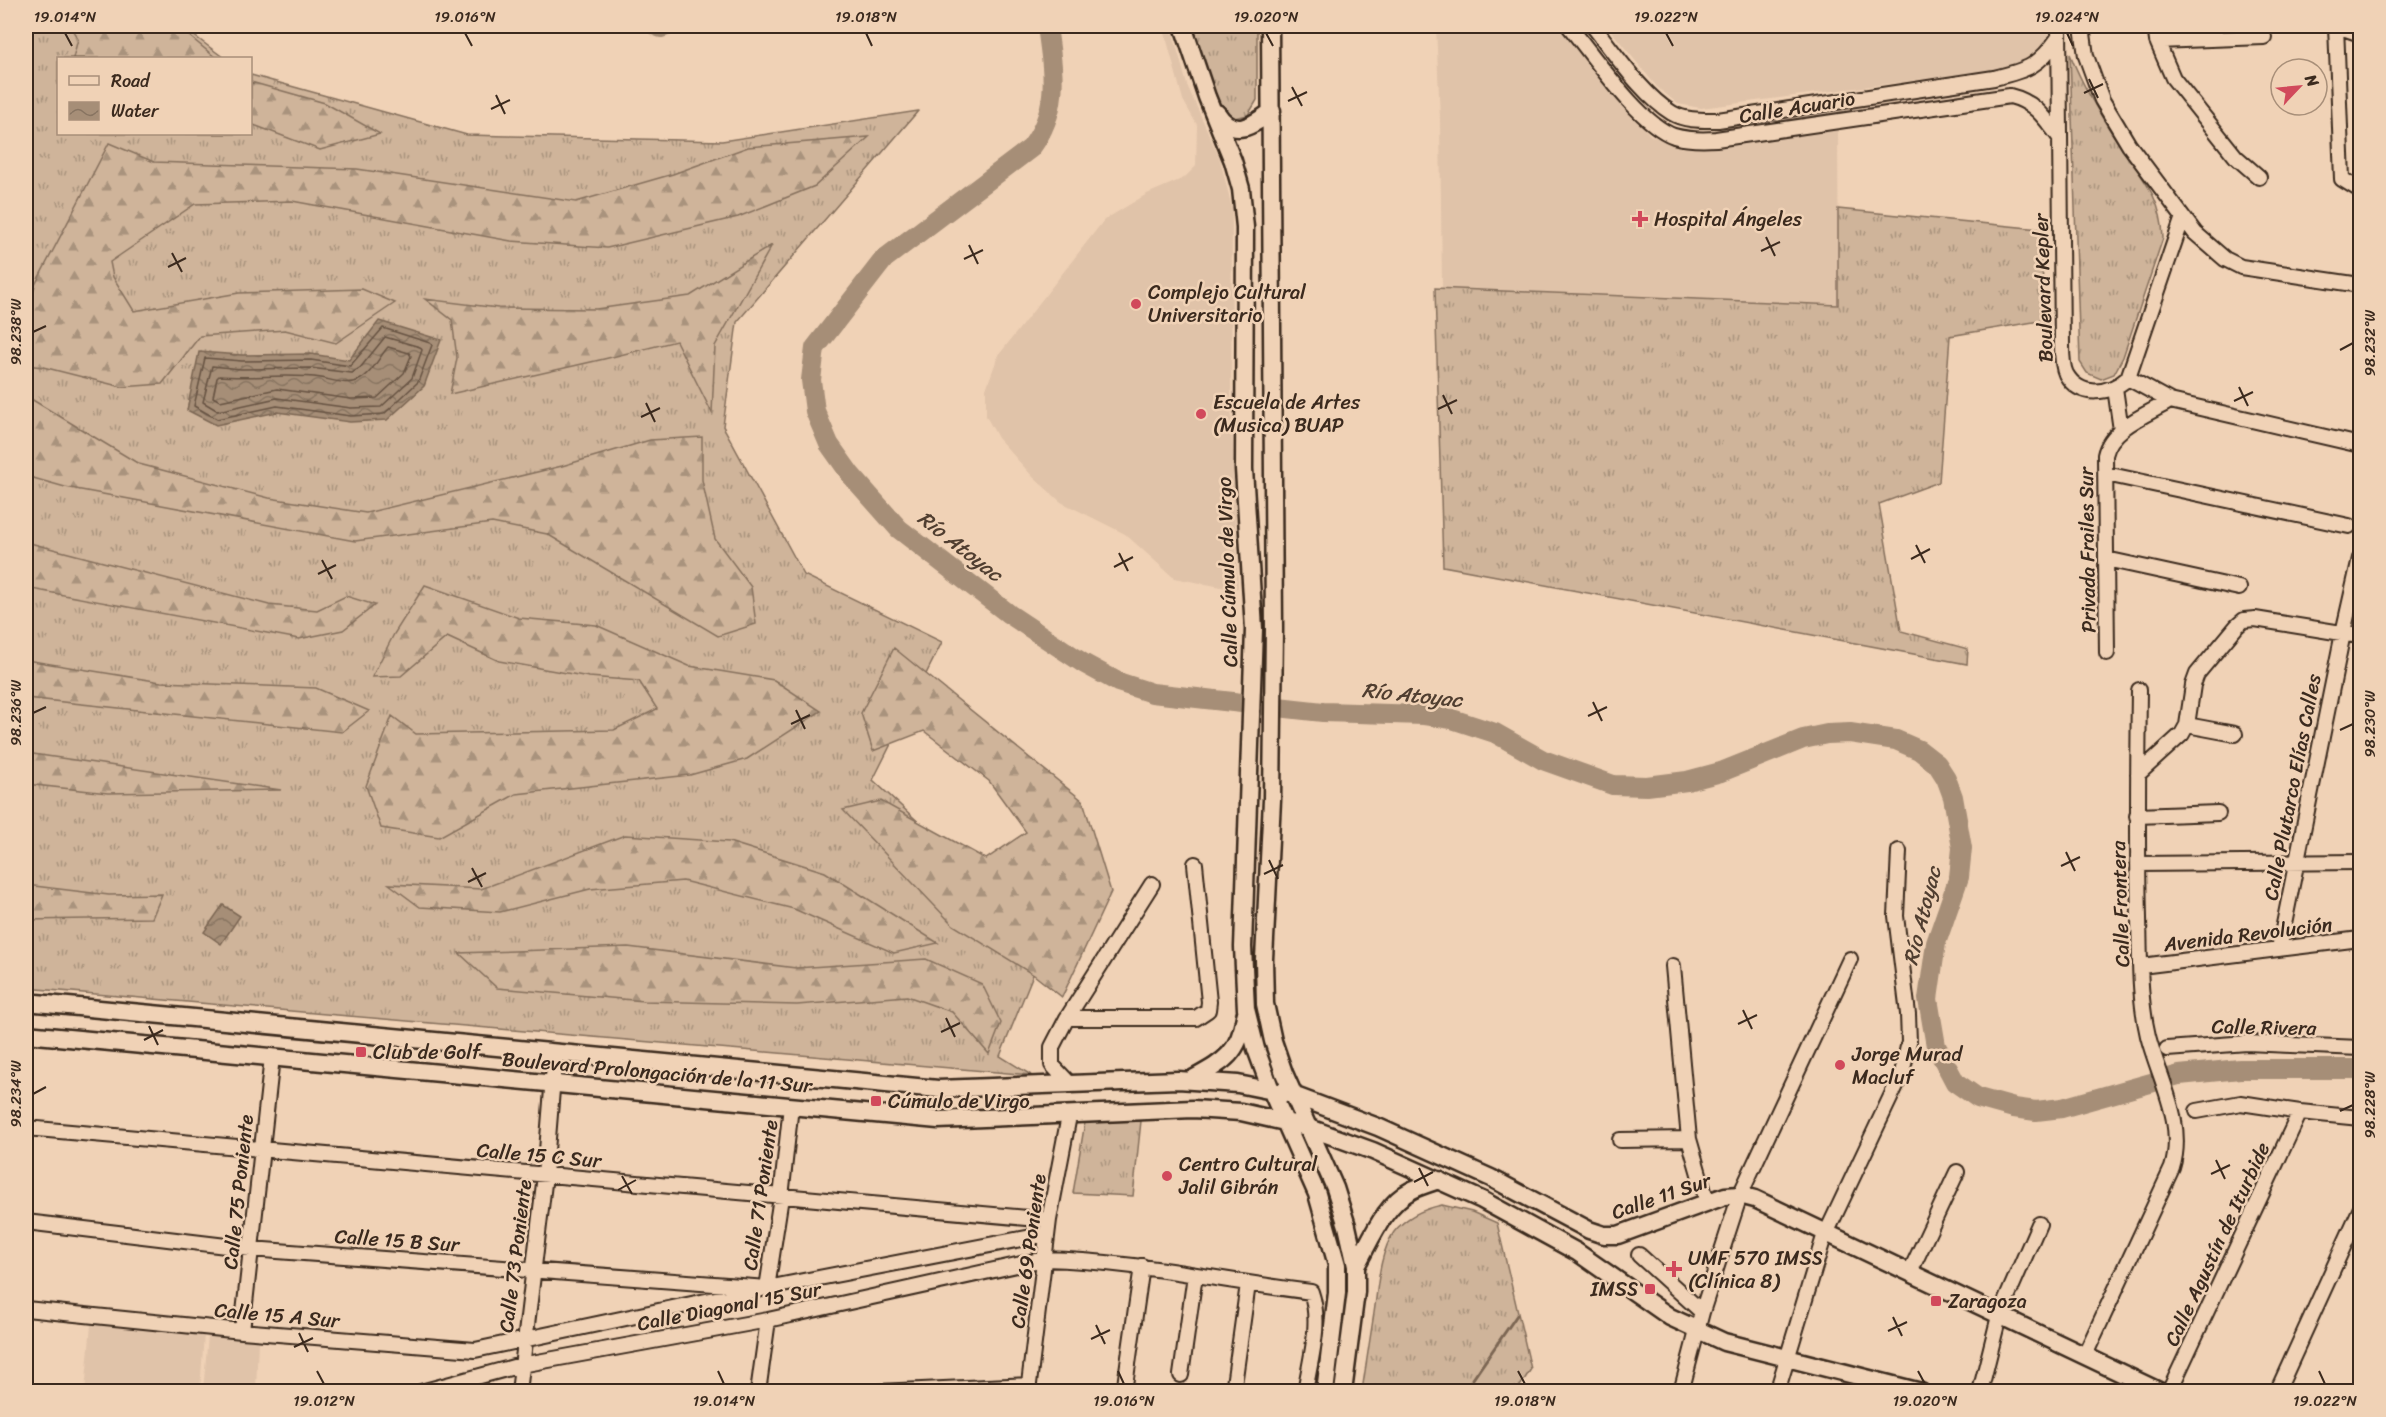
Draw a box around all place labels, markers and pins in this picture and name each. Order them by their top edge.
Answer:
place label: Hospital Ángeles [1654,202,1803,237]
marker: Hospital Ángeles [1631,210,1649,228]
place label: Complejo Cultural Universitario [1148,275,1307,333]
marker: Complejo Cultural Universitario [1129,297,1143,311]
place label: Escuela de Artes (Musica) BUAP [1213,385,1361,443]
marker: Escuela de Artes (Musica) BUAP [1194,407,1208,421]
place label: Club de Golf [373,1035,483,1070]
place label: Jorge Murad Macluf [1851,1037,1963,1095]
marker: Club de Golf [354,1045,368,1059]
marker: Jorge Murad Macluf [1833,1058,1847,1072]
place label: Cúmulo de Virgo [888,1084,1030,1119]
marker: Cúmulo de Virgo [869,1094,883,1108]
place label: Centro Cultural Jalil Gibrán [1178,1147,1318,1205]
marker: Centro Cultural Jalil Gibrán [1160,1169,1174,1183]
place label: UMF 570 IMSS (Clínica 8) [1688,1241,1823,1299]
marker: UMF 570 IMSS (Clínica 8) [1665,1260,1683,1278]
place label: IMSS [1590,1272,1638,1307]
marker: IMSS [1643,1282,1657,1296]
place label: Zaragoza [1948,1284,2027,1319]
marker: Zaragoza [1929,1294,1943,1308]

